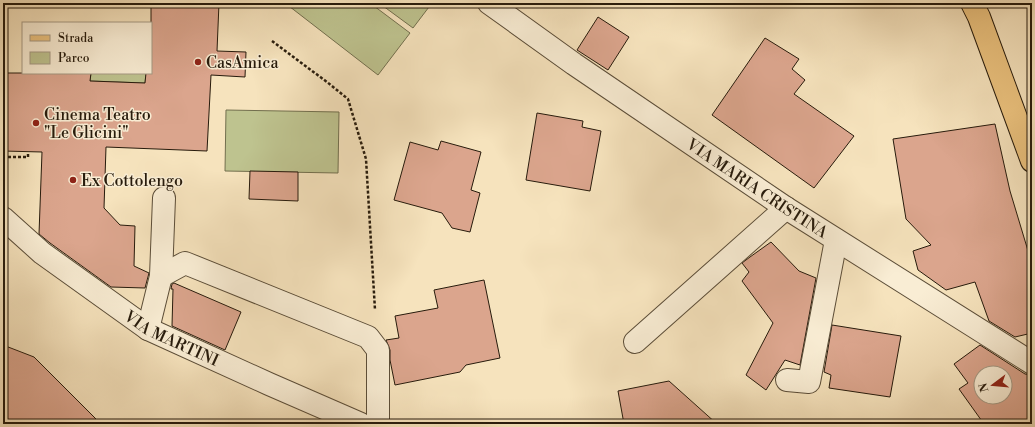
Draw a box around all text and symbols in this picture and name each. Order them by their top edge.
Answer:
legend [22,22,152,74]
text: Strada [58,31,94,46]
text: Parco [58,51,90,66]
place label: CasAmica [206,53,279,73]
marker: CasAmica [193,57,203,67]
place label: Cinema Teatro "Le Glicini" [44,105,151,143]
marker: Cinema Teatro "Le Glicini" [31,118,41,128]
street label: VIA MARIA CRISTINA [682,134,832,243]
place label: Ex Cottolengo [81,171,183,191]
marker: Ex Cottolengo [68,175,78,185]
street label: VIA MARTINI [119,306,222,371]
north arrow [973,365,1013,405]
text: N [976,381,992,394]

